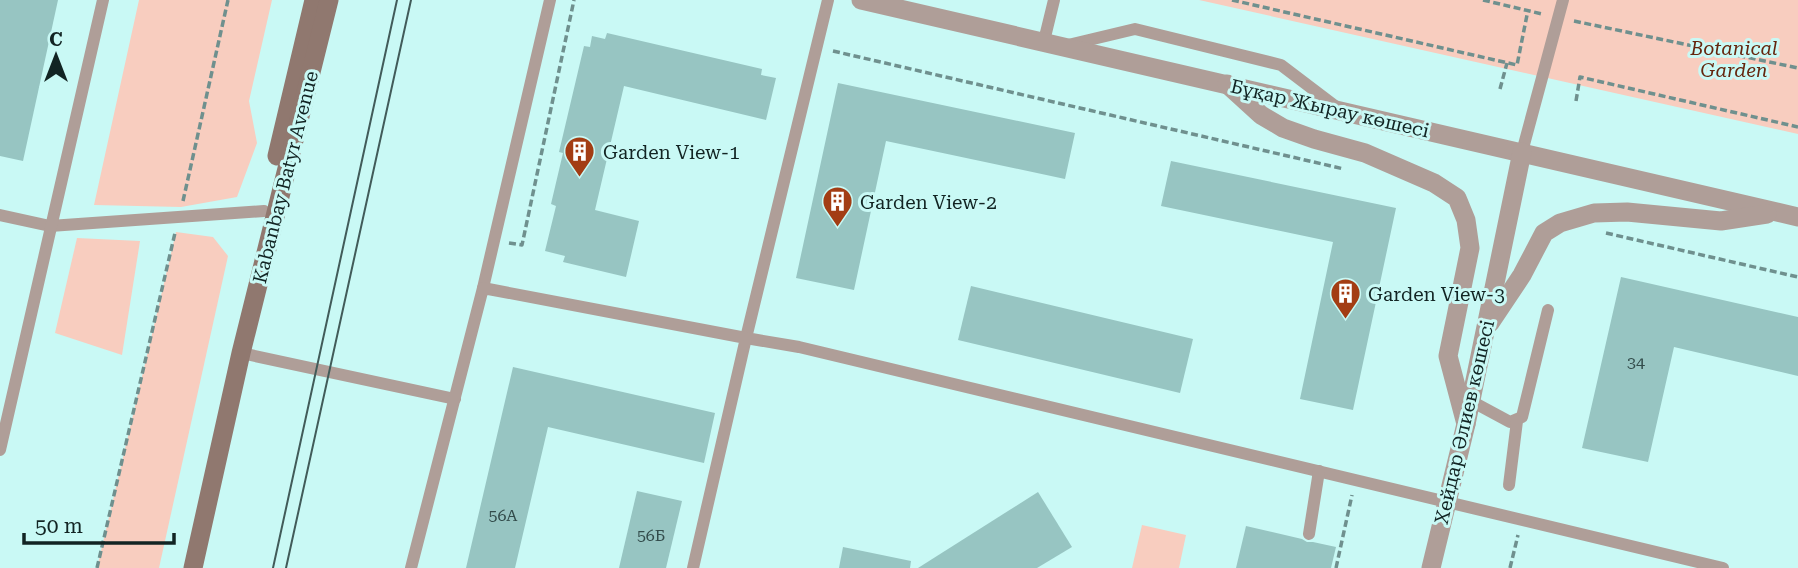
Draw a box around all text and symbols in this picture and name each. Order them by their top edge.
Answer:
north arrow [21,21,91,91]
text: С [49,28,63,51]
park label: Botanical Garden [1690,37,1778,82]
street label: Kabanbay Batyr Avenue [248,69,323,286]
street label: Бұқар Жырау көшесі [1228,74,1431,143]
building icon: Garden View-1 [563,135,597,179]
place label: Garden View-1 [603,141,740,164]
building icon: Garden View-2 [820,185,854,229]
place label: Garden View-2 [860,191,997,214]
building icon: Garden View-3 [1328,277,1362,321]
place label: Garden View-3 [1368,283,1505,306]
street label: Хейдар Әлиев көшесі [1430,318,1499,527]
house number: 34 [1627,353,1645,372]
scale bar [24,502,175,546]
house number: 56А [488,506,518,525]
text: 50 m [35,514,83,538]
house number: 56Б [637,526,665,545]

